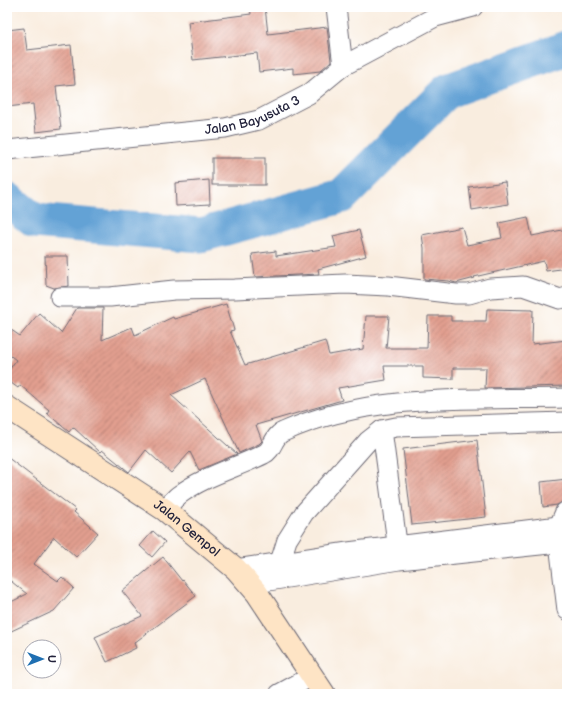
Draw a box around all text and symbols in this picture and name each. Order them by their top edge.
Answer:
street label: Jalan Bayusuta 3 [204,92,303,138]
street label: Jalan Gempol [150,497,223,560]
north arrow [22,639,62,679]
text: U [45,655,58,663]

